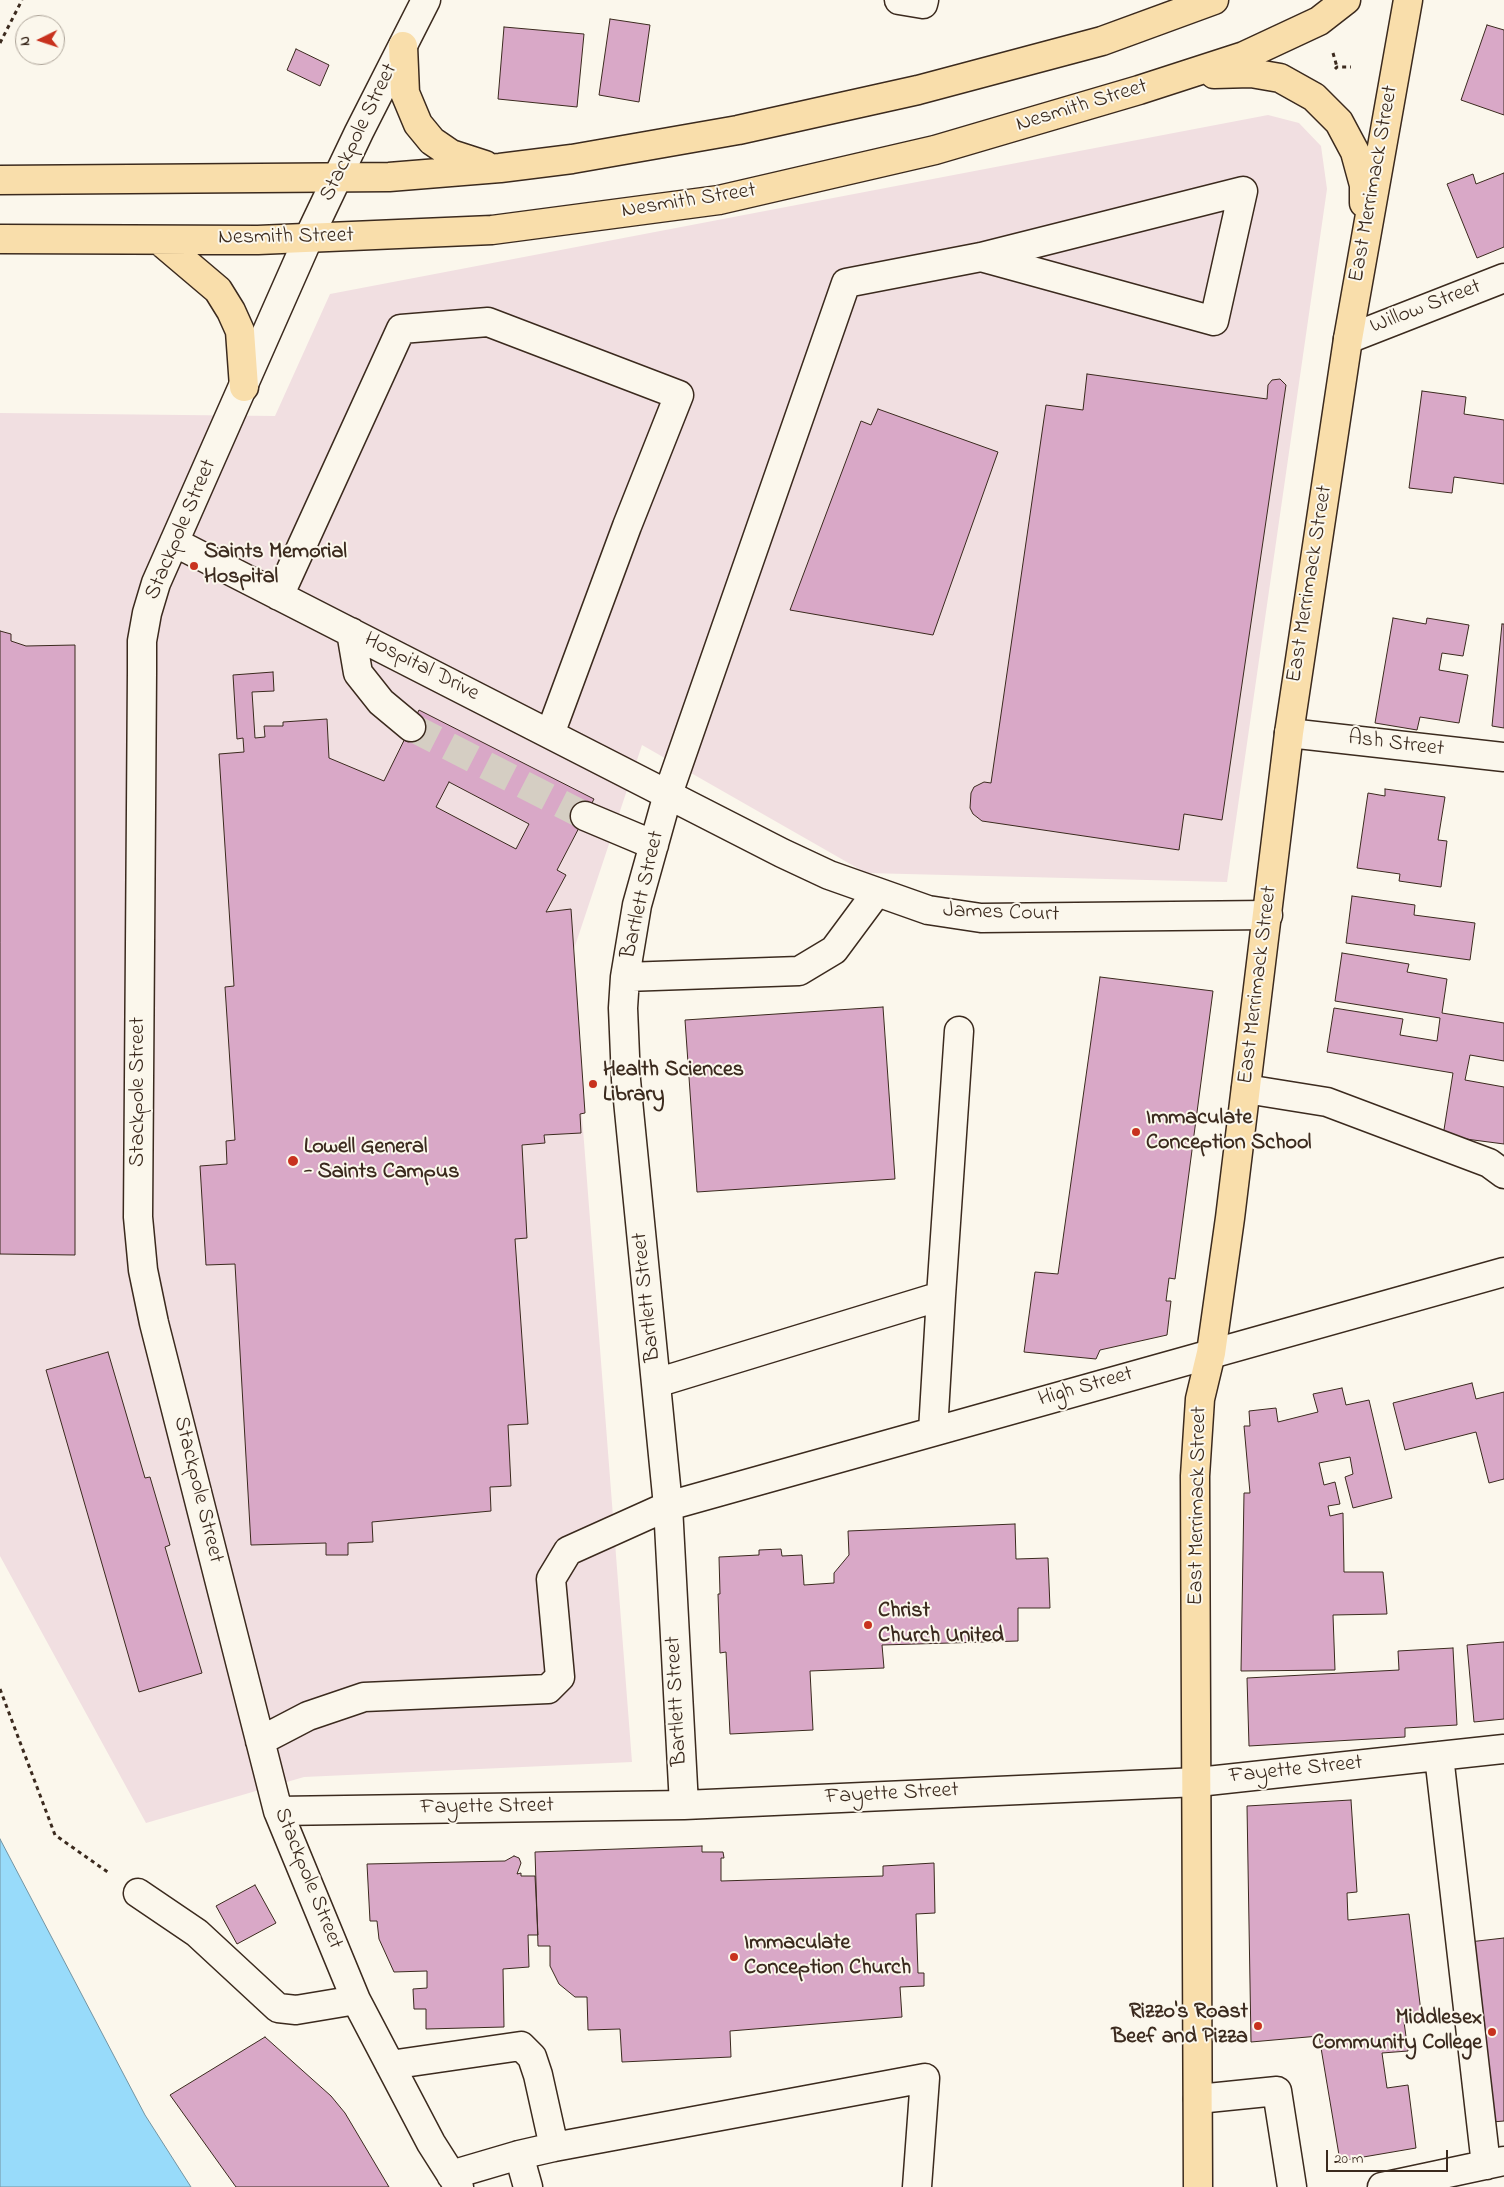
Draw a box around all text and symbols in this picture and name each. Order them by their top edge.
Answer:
north arrow [15,15,65,65]
text: N [15,36,36,46]
street label: Stackpole Street [315,60,405,206]
street label: Nesmith Street [1013,75,1151,139]
street label: East Merrimack Street [1345,84,1405,284]
street label: Nesmith Street [620,178,758,226]
street label: Nesmith Street [218,224,354,252]
street label: Willow Street [1367,275,1485,341]
street label: Stackpole Street [141,456,223,604]
street label: East Merrimack Street [1282,483,1340,685]
place label: Saints Memorial Hospital [204,540,347,592]
marker: Saints Memorial Hospital [188,560,200,572]
street label: Hospital Drive [359,628,483,708]
street label: Ash Street [1347,726,1445,764]
street label: Bartlett Street [616,829,672,961]
street label: East Merrimack Street [1234,884,1284,1086]
street label: James Court [942,899,1060,929]
street label: Stackpole Street [126,1017,152,1167]
place label: Health Sciences Library [603,1058,744,1110]
marker: Health Sciences Library [587,1078,599,1090]
place label: Immaculate Conception School [1146,1106,1311,1158]
marker: Immaculate Conception School [1130,1126,1142,1138]
place label: Lowell General - Saints Campus [304,1135,459,1186]
marker: Lowell General - Saints Campus [286,1154,300,1168]
street label: Bartlett Street [628,1231,668,1363]
street label: High Street [1036,1362,1136,1414]
street label: East Merrimack Street [1184,1406,1214,1606]
street label: Stackpole Street [166,1414,228,1566]
place label: Christ Church United [878,1599,1004,1650]
marker: Christ Church United [862,1619,874,1631]
street label: Bartlett Street [661,1635,695,1767]
street label: Fayette Street [1228,1751,1364,1791]
street label: Fayette Street [824,1778,960,1812]
street label: Fayette Street [420,1794,554,1822]
street label: Stackpole Street [267,1804,347,1954]
place label: Immaculate Conception Church [744,1931,911,1982]
marker: Immaculate Conception Church [728,1951,740,1963]
place label: Rizzo's Roast Beef and Pizza [1111,2000,1248,2052]
place label: Middlesex Community College [1312,2006,1482,2058]
marker: Rizzo's Roast Beef and Pizza [1252,2020,1264,2032]
marker: Middlesex Community College [1486,2026,1498,2038]
scale bar [1329,2140,1452,2172]
text: 20 m [1334,2148,1363,2170]

